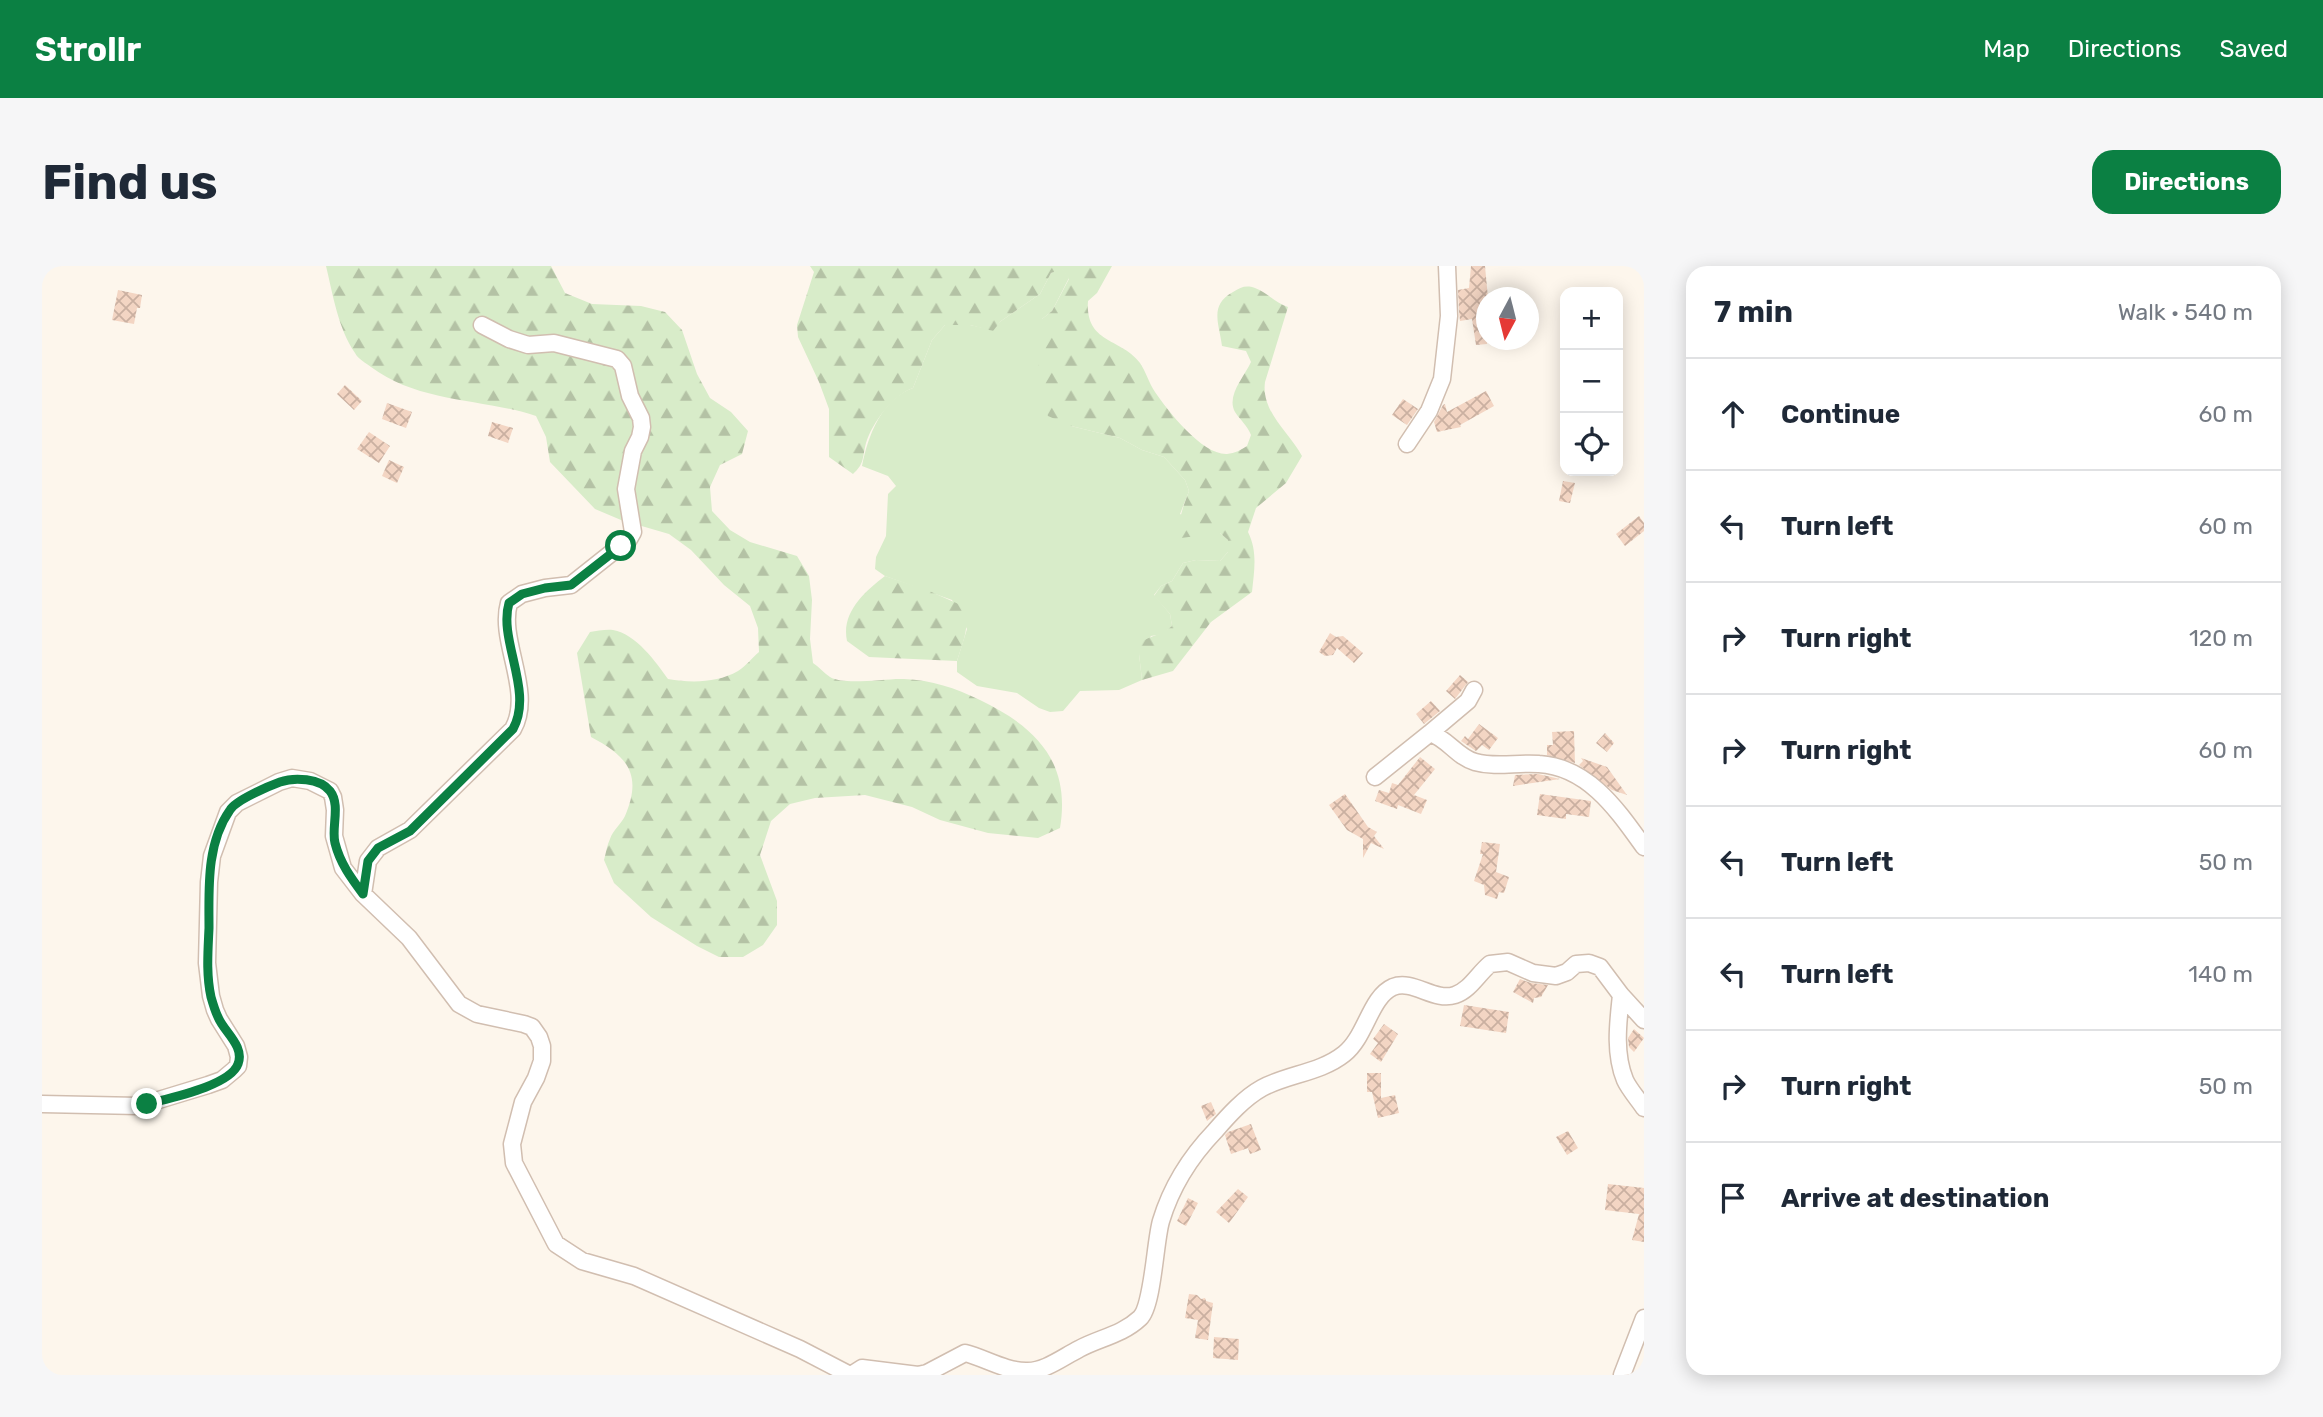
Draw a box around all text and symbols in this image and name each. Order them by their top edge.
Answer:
text: Strollr [35,30,141,69]
text: Map [1983,35,2030,63]
text: Directions [2068,35,2181,63]
text: Saved [2219,35,2288,63]
button: Directions [2092,150,2281,214]
text: Find us [42,153,218,211]
north arrow [1476,287,1539,350]
map controls [1560,287,1623,476]
button: + [1560,287,1623,350]
text: 7 min [1714,294,1793,330]
text: Walk · 540 m [2118,298,2253,326]
button: − [1560,350,1623,413]
icon: ahead [1714,395,1752,433]
text: Continue [1781,399,1900,430]
text: 60 m [2198,400,2253,428]
button: locate [1560,413,1623,476]
icon: left [1714,507,1752,545]
text: Turn left [1781,511,1893,542]
text: 60 m [2198,512,2253,540]
route start [605,530,636,561]
icon: right [1714,619,1752,657]
text: Turn right [1781,623,1911,654]
text: 120 m [2189,624,2253,652]
icon: right [1714,731,1752,769]
text: Turn right [1781,735,1911,766]
text: 60 m [2198,736,2253,764]
icon: left [1714,843,1752,881]
text: Turn left [1781,847,1893,878]
text: 50 m [2199,848,2253,876]
icon: left [1714,955,1752,993]
text: Turn left [1781,959,1893,990]
text: 140 m [2188,960,2253,988]
icon: right [1714,1067,1752,1105]
text: Turn right [1781,1071,1911,1102]
text: 50 m [2199,1072,2253,1100]
route end [131,1088,162,1119]
icon: arrive [1714,1179,1752,1217]
text: Arrive at destination [1781,1183,2049,1214]

